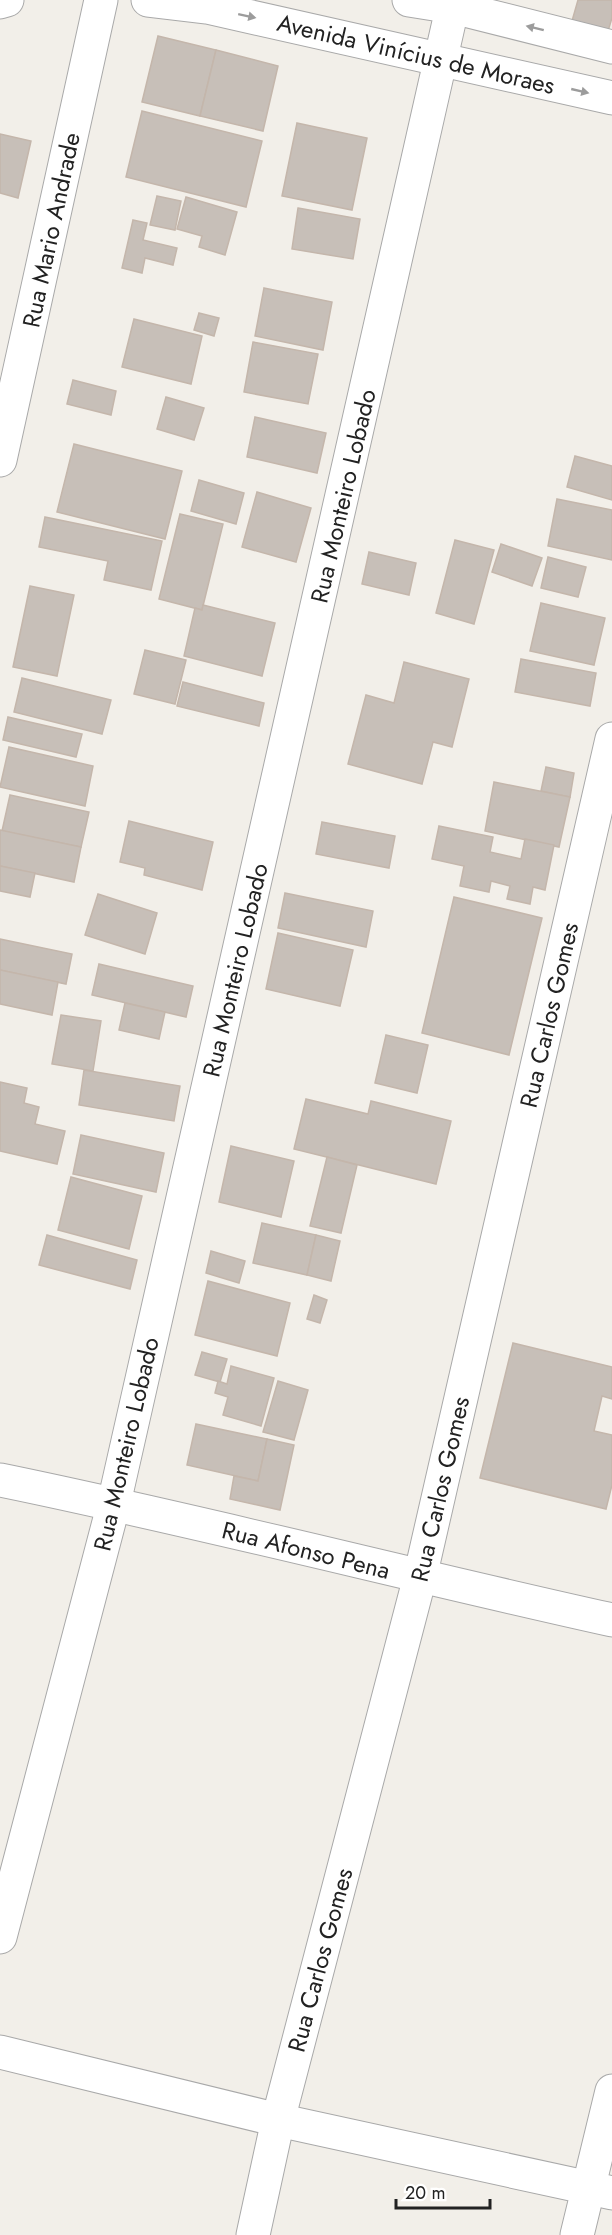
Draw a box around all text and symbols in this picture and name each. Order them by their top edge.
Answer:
street label: Avenida Vinícius de Moraes [274,5,558,103]
one-way arrow [237,11,256,21]
one-way arrow [526,22,544,32]
one-way arrow [571,87,590,96]
street label: Rua Mario Andrade [13,129,89,331]
street label: Rua Monteiro Lobado [301,386,385,606]
street label: Rua Monteiro Lobado [193,860,277,1080]
street label: Rua Carlos Gomes [511,919,587,1111]
street label: Rua Monteiro Lobado [84,1334,168,1554]
street label: Rua Carlos Gomes [402,1393,478,1585]
street label: Rua Afonso Pena [218,1512,394,1588]
street label: Rua Carlos Gomes [279,1864,361,2056]
scale bar [396,2172,490,2210]
text: 20 m [405,2180,445,2206]

